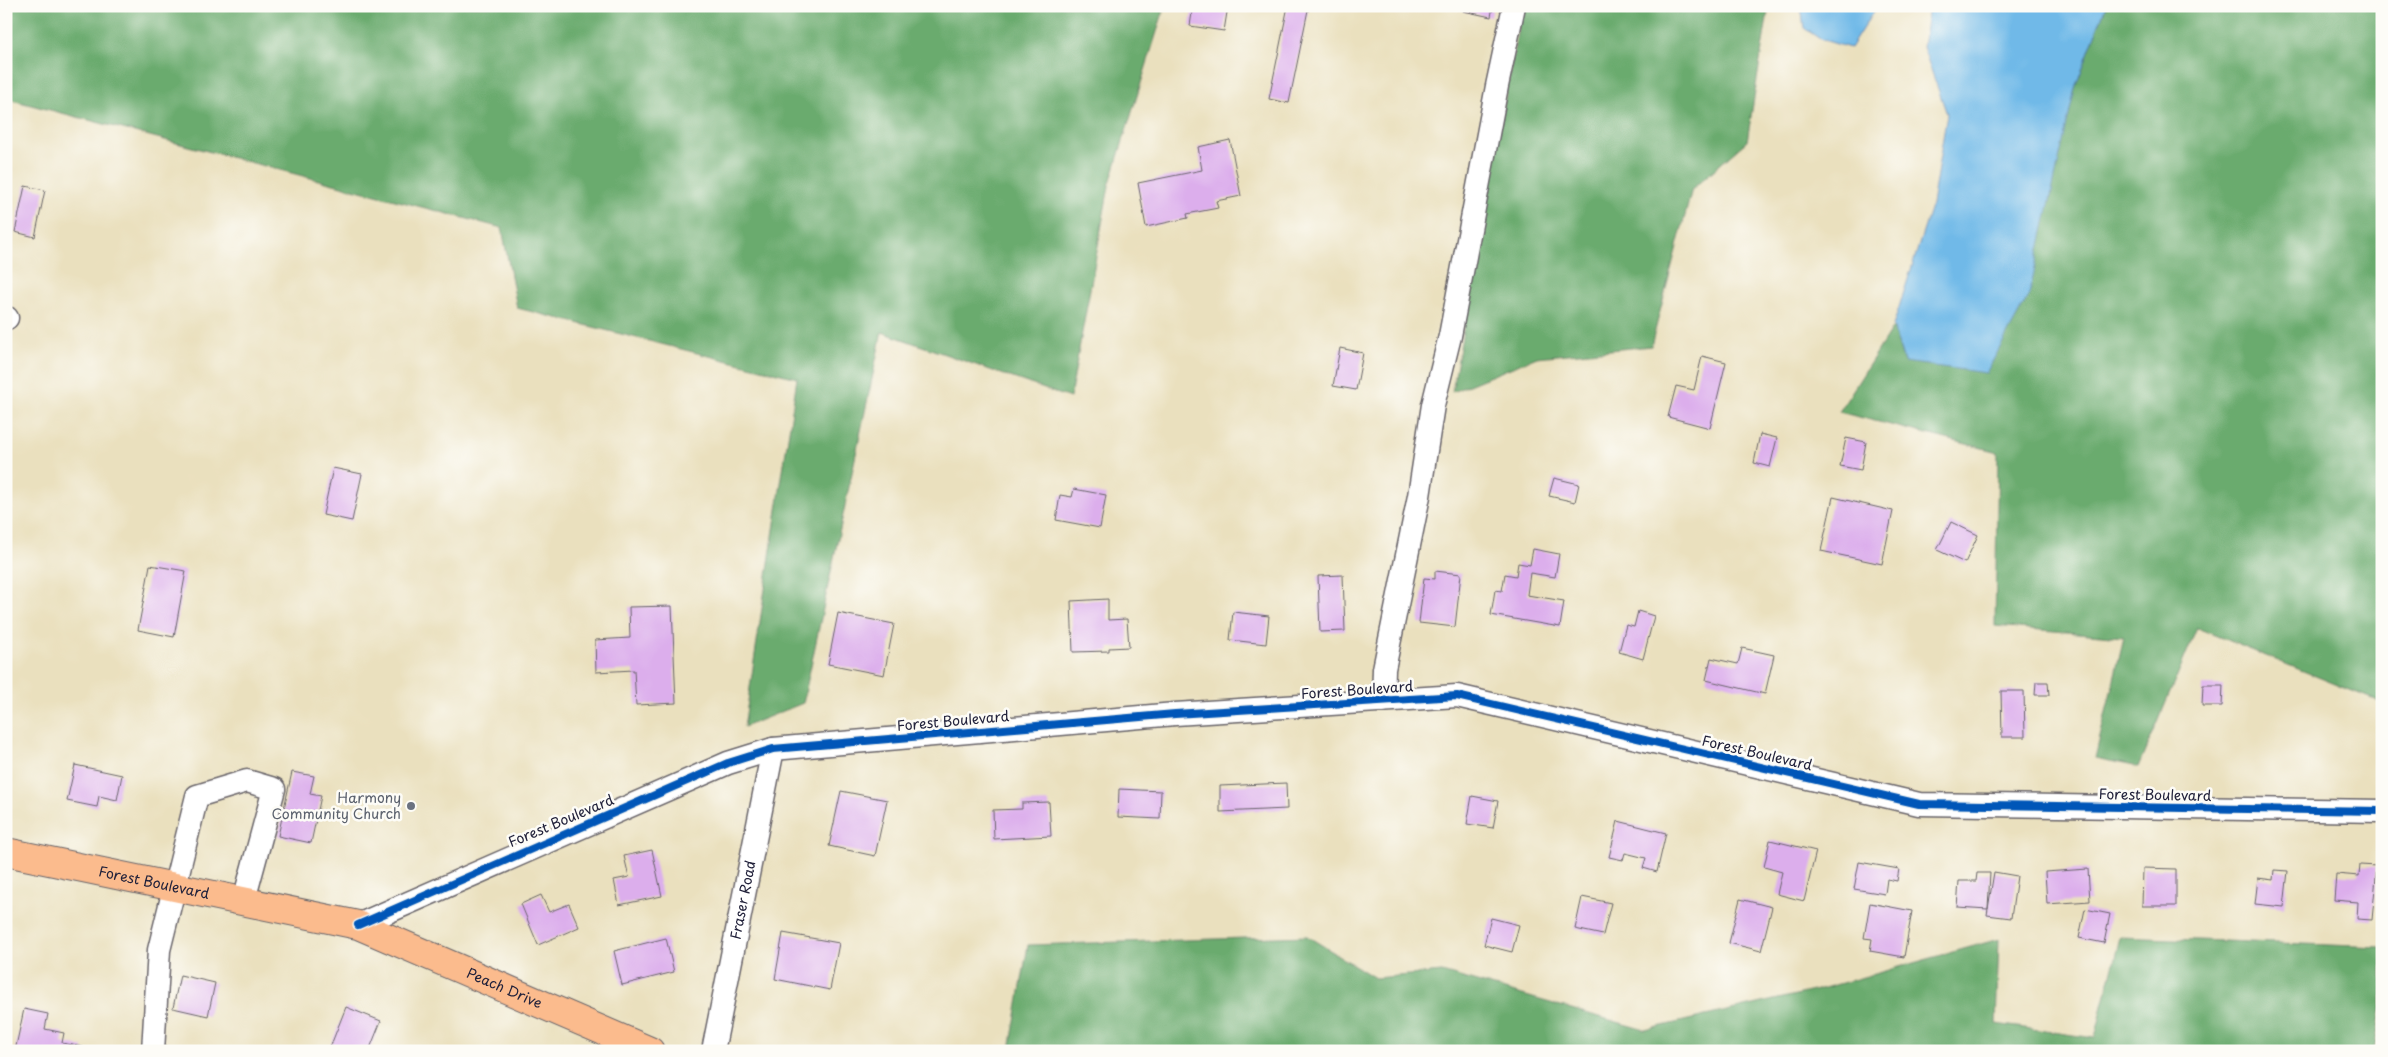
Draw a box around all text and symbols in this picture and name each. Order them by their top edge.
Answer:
street label: Forest Boulevard [1300,675,1414,704]
street label: Forest Boulevard [896,705,1010,736]
street label: Forest Boulevard [1700,730,1815,776]
street label: Forest Boulevard [2099,783,2212,806]
place label: Harmony Community Church [271,787,401,824]
street label: Forest Boulevard [505,789,617,852]
marker: Harmony Community Church [405,800,417,812]
street label: Fraser Road [724,859,761,941]
street label: Forest Boulevard [97,860,212,904]
street label: Peach Drive [464,962,546,1013]

